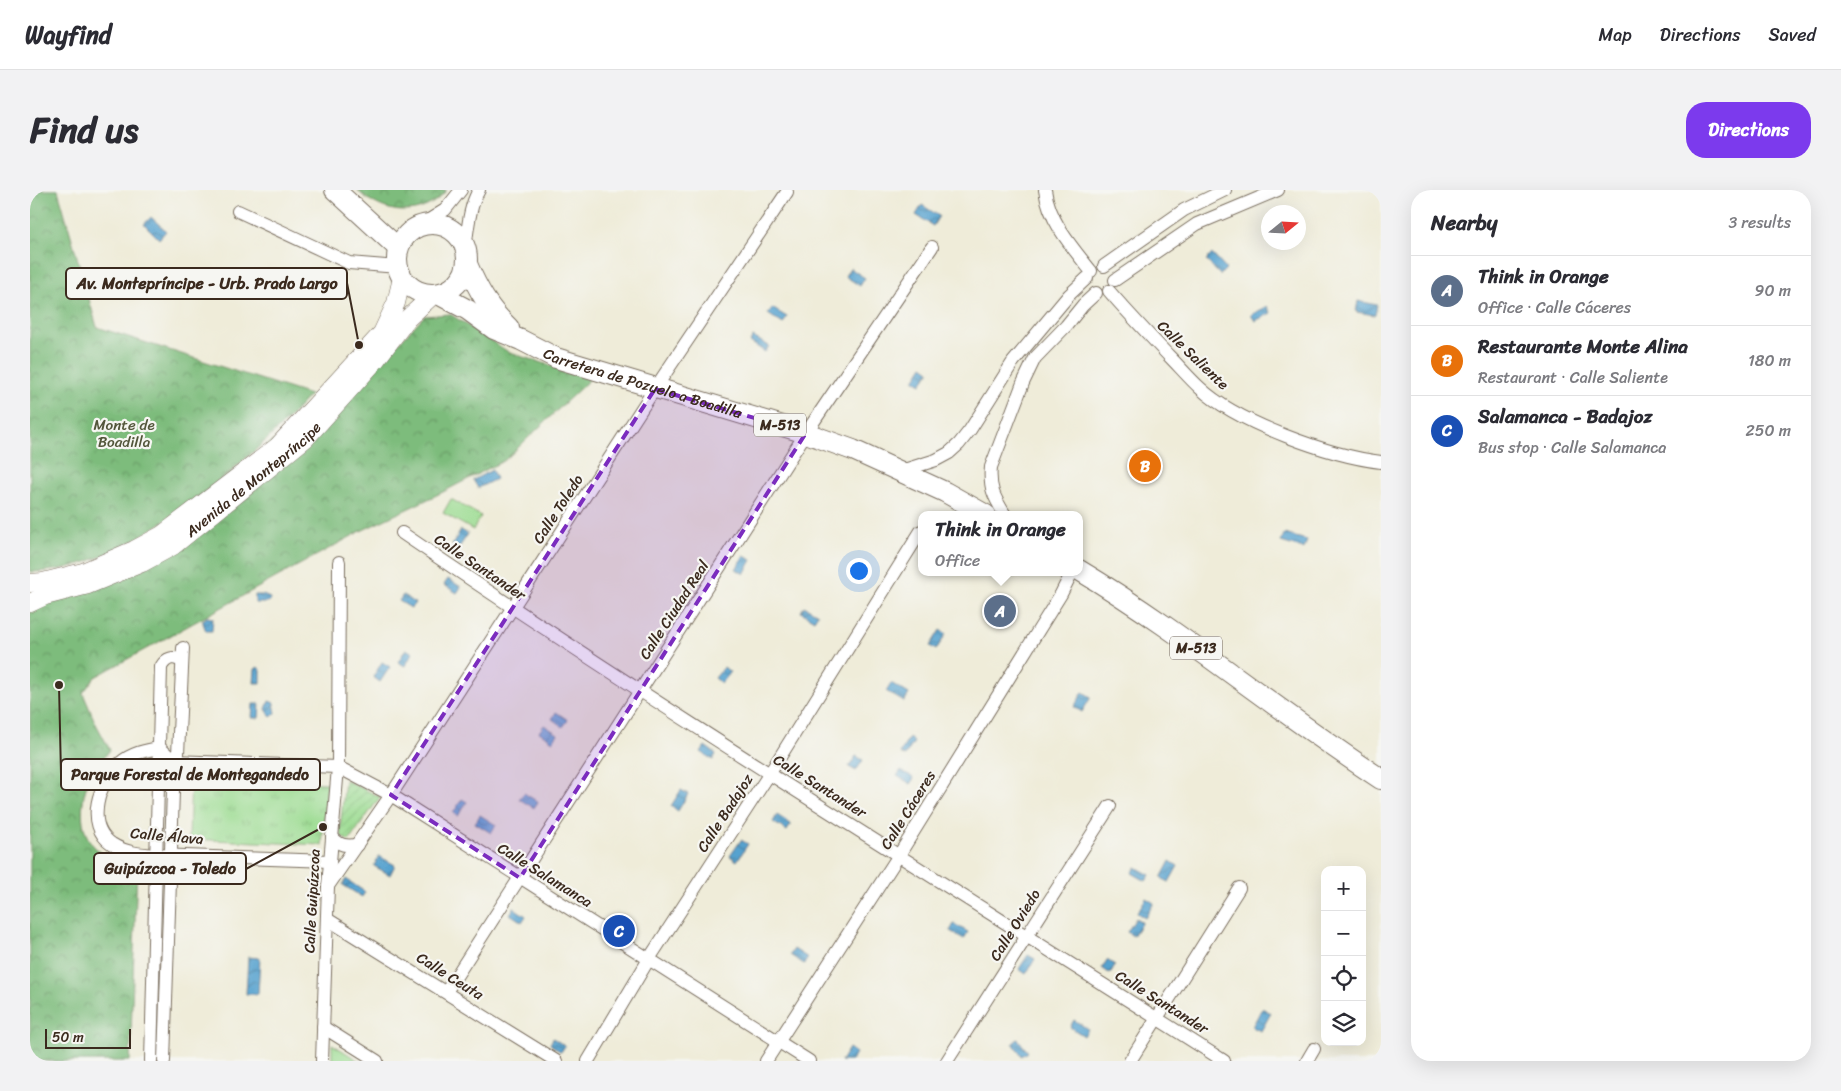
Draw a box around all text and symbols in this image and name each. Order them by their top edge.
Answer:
text: Wayfind [25,14,111,56]
text: Map [1599,19,1632,51]
text: Directions [1660,19,1741,51]
text: Saved [1769,19,1816,51]
text: Find us [30,99,138,161]
button: Directions [1686,102,1811,158]
text: Nearby [1431,204,1497,242]
north arrow [1261,205,1306,250]
text: 3 results [1728,208,1791,237]
text: Think in Orange [1478,260,1609,293]
callout: Av. Montepríncipe - Urb. Prado Largo [66,268,347,299]
text: Av. Montepríncipe - Urb. Prado Largo [75,269,338,298]
text: A [1442,276,1452,305]
text: 90 m [1755,276,1791,305]
text: Office · Calle Cáceres [1478,293,1631,322]
street label: Calle Saliente [1151,314,1235,396]
text: Restaurante Monte Alina [1478,330,1688,363]
street label: Carretera de Pozuelo a Boadilla [538,340,746,426]
text: B [1442,346,1452,375]
text: 180 m [1748,346,1791,375]
text: Restaurant · Calle Saliente [1478,363,1668,392]
text: Salamanca - Badajoz [1478,400,1653,433]
park label: Monte de Boadilla [93,412,155,455]
road number: M-513 [754,414,806,436]
street label: Avenida de Montepríncipe [179,415,328,545]
text: C [1442,416,1452,445]
text: 250 m [1745,416,1791,445]
text: Bus stop · Calle Salamanca [1478,433,1666,462]
pin: B [1129,447,1161,485]
street label: Calle Toledo [526,469,591,549]
popup [918,511,1083,576]
text: Think in Orange [935,513,1066,546]
street label: Calle Santander [429,527,532,608]
text: Office [935,546,980,575]
street label: Calle Ciudad Real [632,555,716,665]
your location [846,558,872,584]
pin: A [984,592,1016,630]
road number: M-513 [1170,636,1222,659]
street label: Calle Santander [768,747,873,826]
callout: Parque Forestal de Montegandedo [61,759,320,790]
text: Parque Forestal de Montegandedo [71,760,309,789]
street label: Calle Cáceres [873,765,943,855]
street label: Calle Badajoz [690,768,761,858]
street label: Calle Álava [129,820,205,852]
street label: Calle Salamanca [492,835,598,915]
street label: Calle Guipúzcoa [296,848,328,954]
callout: Guipúzcoa - Toledo [94,853,246,884]
text: Guipúzcoa - Toledo [103,854,237,883]
map controls [1321,866,1366,1046]
button: + [1321,866,1366,911]
street label: Calle Oviedo [982,883,1048,966]
button: − [1321,911,1366,956]
pin: C [603,912,635,950]
street label: Calle Ceuta [411,945,489,1007]
button: locate [1321,956,1366,1001]
street label: Calle Santander [1110,963,1215,1042]
button: layers [1321,1001,1366,1046]
text: 50 m [52,1025,84,1050]
scale bar [45,1026,131,1049]

